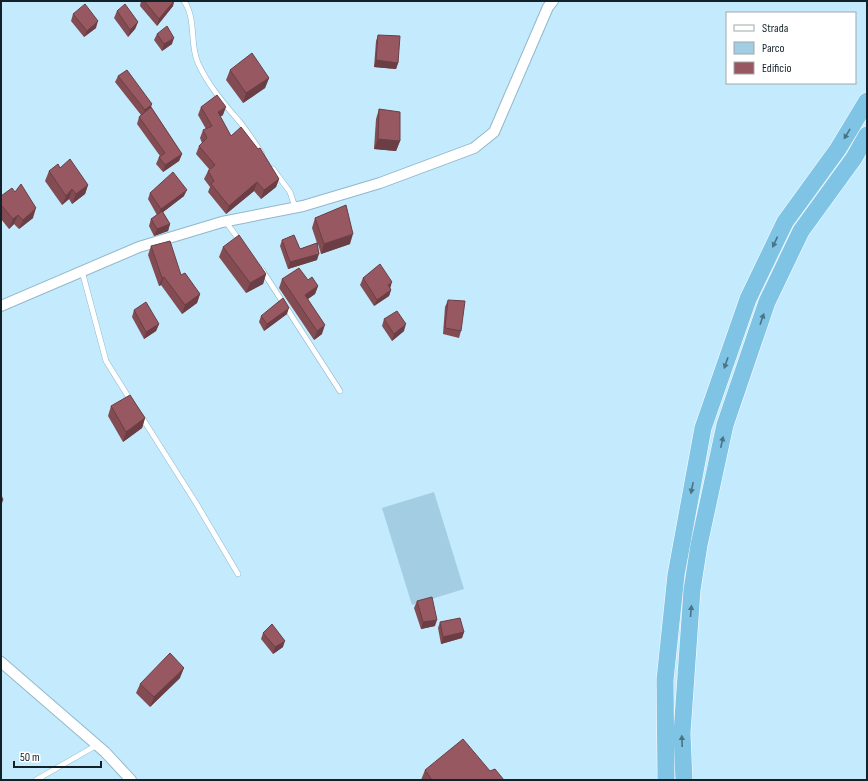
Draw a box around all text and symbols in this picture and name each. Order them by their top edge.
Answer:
legend [726,12,856,84]
text: Strada [762,21,789,36]
text: Parco [762,41,785,56]
text: Edificio [762,61,791,76]
one-way arrow [843,129,851,139]
one-way arrow [772,237,778,248]
one-way arrow [759,312,765,324]
one-way arrow [723,357,729,369]
one-way arrow [719,436,725,449]
one-way arrow [689,482,695,494]
one-way arrow [687,605,694,617]
one-way arrow [679,734,685,747]
scale bar [14,743,101,769]
text: 50 m [20,750,40,765]

